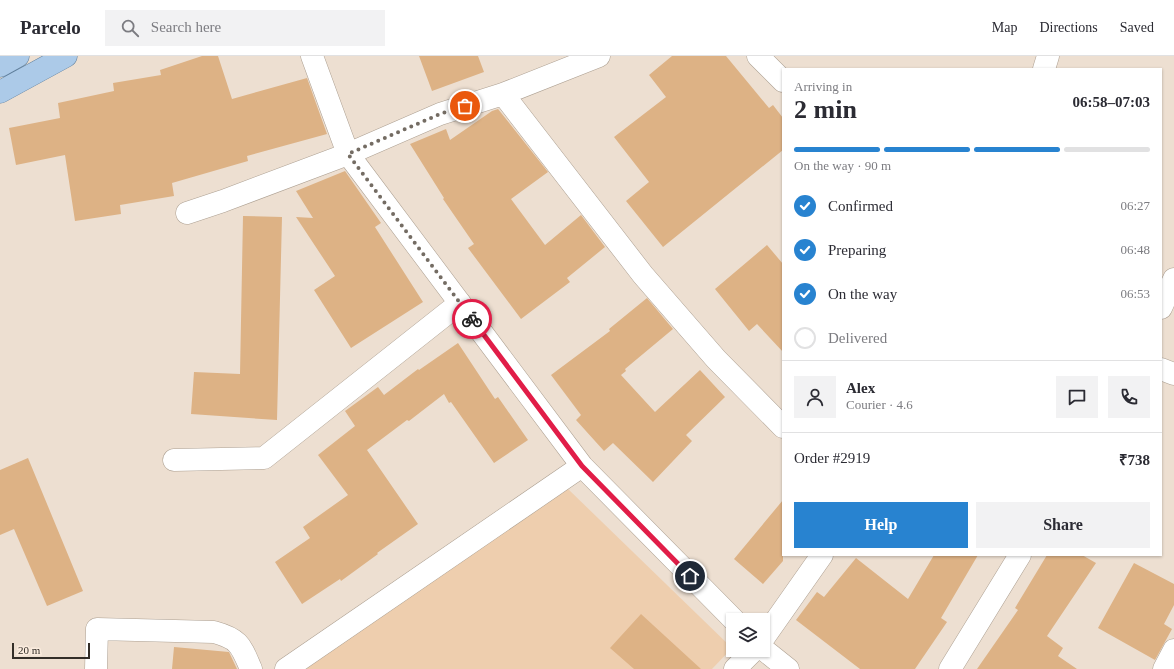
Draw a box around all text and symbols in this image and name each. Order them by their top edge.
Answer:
search box [105,10,385,46]
text: Parcelo [20,17,81,38]
icon: search [119,17,141,39]
text: Search here [151,19,221,35]
text: Map [992,20,1017,35]
text: Directions [1039,20,1098,35]
text: Saved [1120,20,1154,35]
text: Arriving in [794,79,852,94]
pin [448,89,482,123]
text: 06:58–07:03 [1073,94,1150,110]
icon: bag [454,95,476,117]
text: 2 min [794,95,857,124]
text: On the way · 90 m [794,158,891,173]
icon: check [794,195,816,217]
text: Confirmed [828,198,893,214]
text: 06:27 [1120,198,1150,213]
icon: check [794,239,816,261]
text: Preparing [828,242,886,258]
text: 06:48 [1120,242,1150,257]
icon: check [794,283,816,305]
text: On the way [828,286,897,302]
text: 06:53 [1120,286,1150,301]
courier [452,299,492,339]
icon: bike [461,308,483,330]
text: Delivered [828,330,887,346]
button: person [794,376,836,418]
button: chat [1056,376,1098,418]
button: phone [1108,376,1150,418]
text: Alex [846,380,875,396]
text: Courier · 4.6 [846,397,913,412]
text: Order #2919 [794,450,870,466]
text: ₹738 [1119,452,1150,468]
button: Help [794,502,968,548]
button: Share [976,502,1150,548]
pin [673,559,707,593]
icon: home [679,565,701,587]
map controls [726,613,770,657]
button: layers [726,613,770,657]
scale bar [12,641,90,660]
text: 20 m [18,644,40,656]

